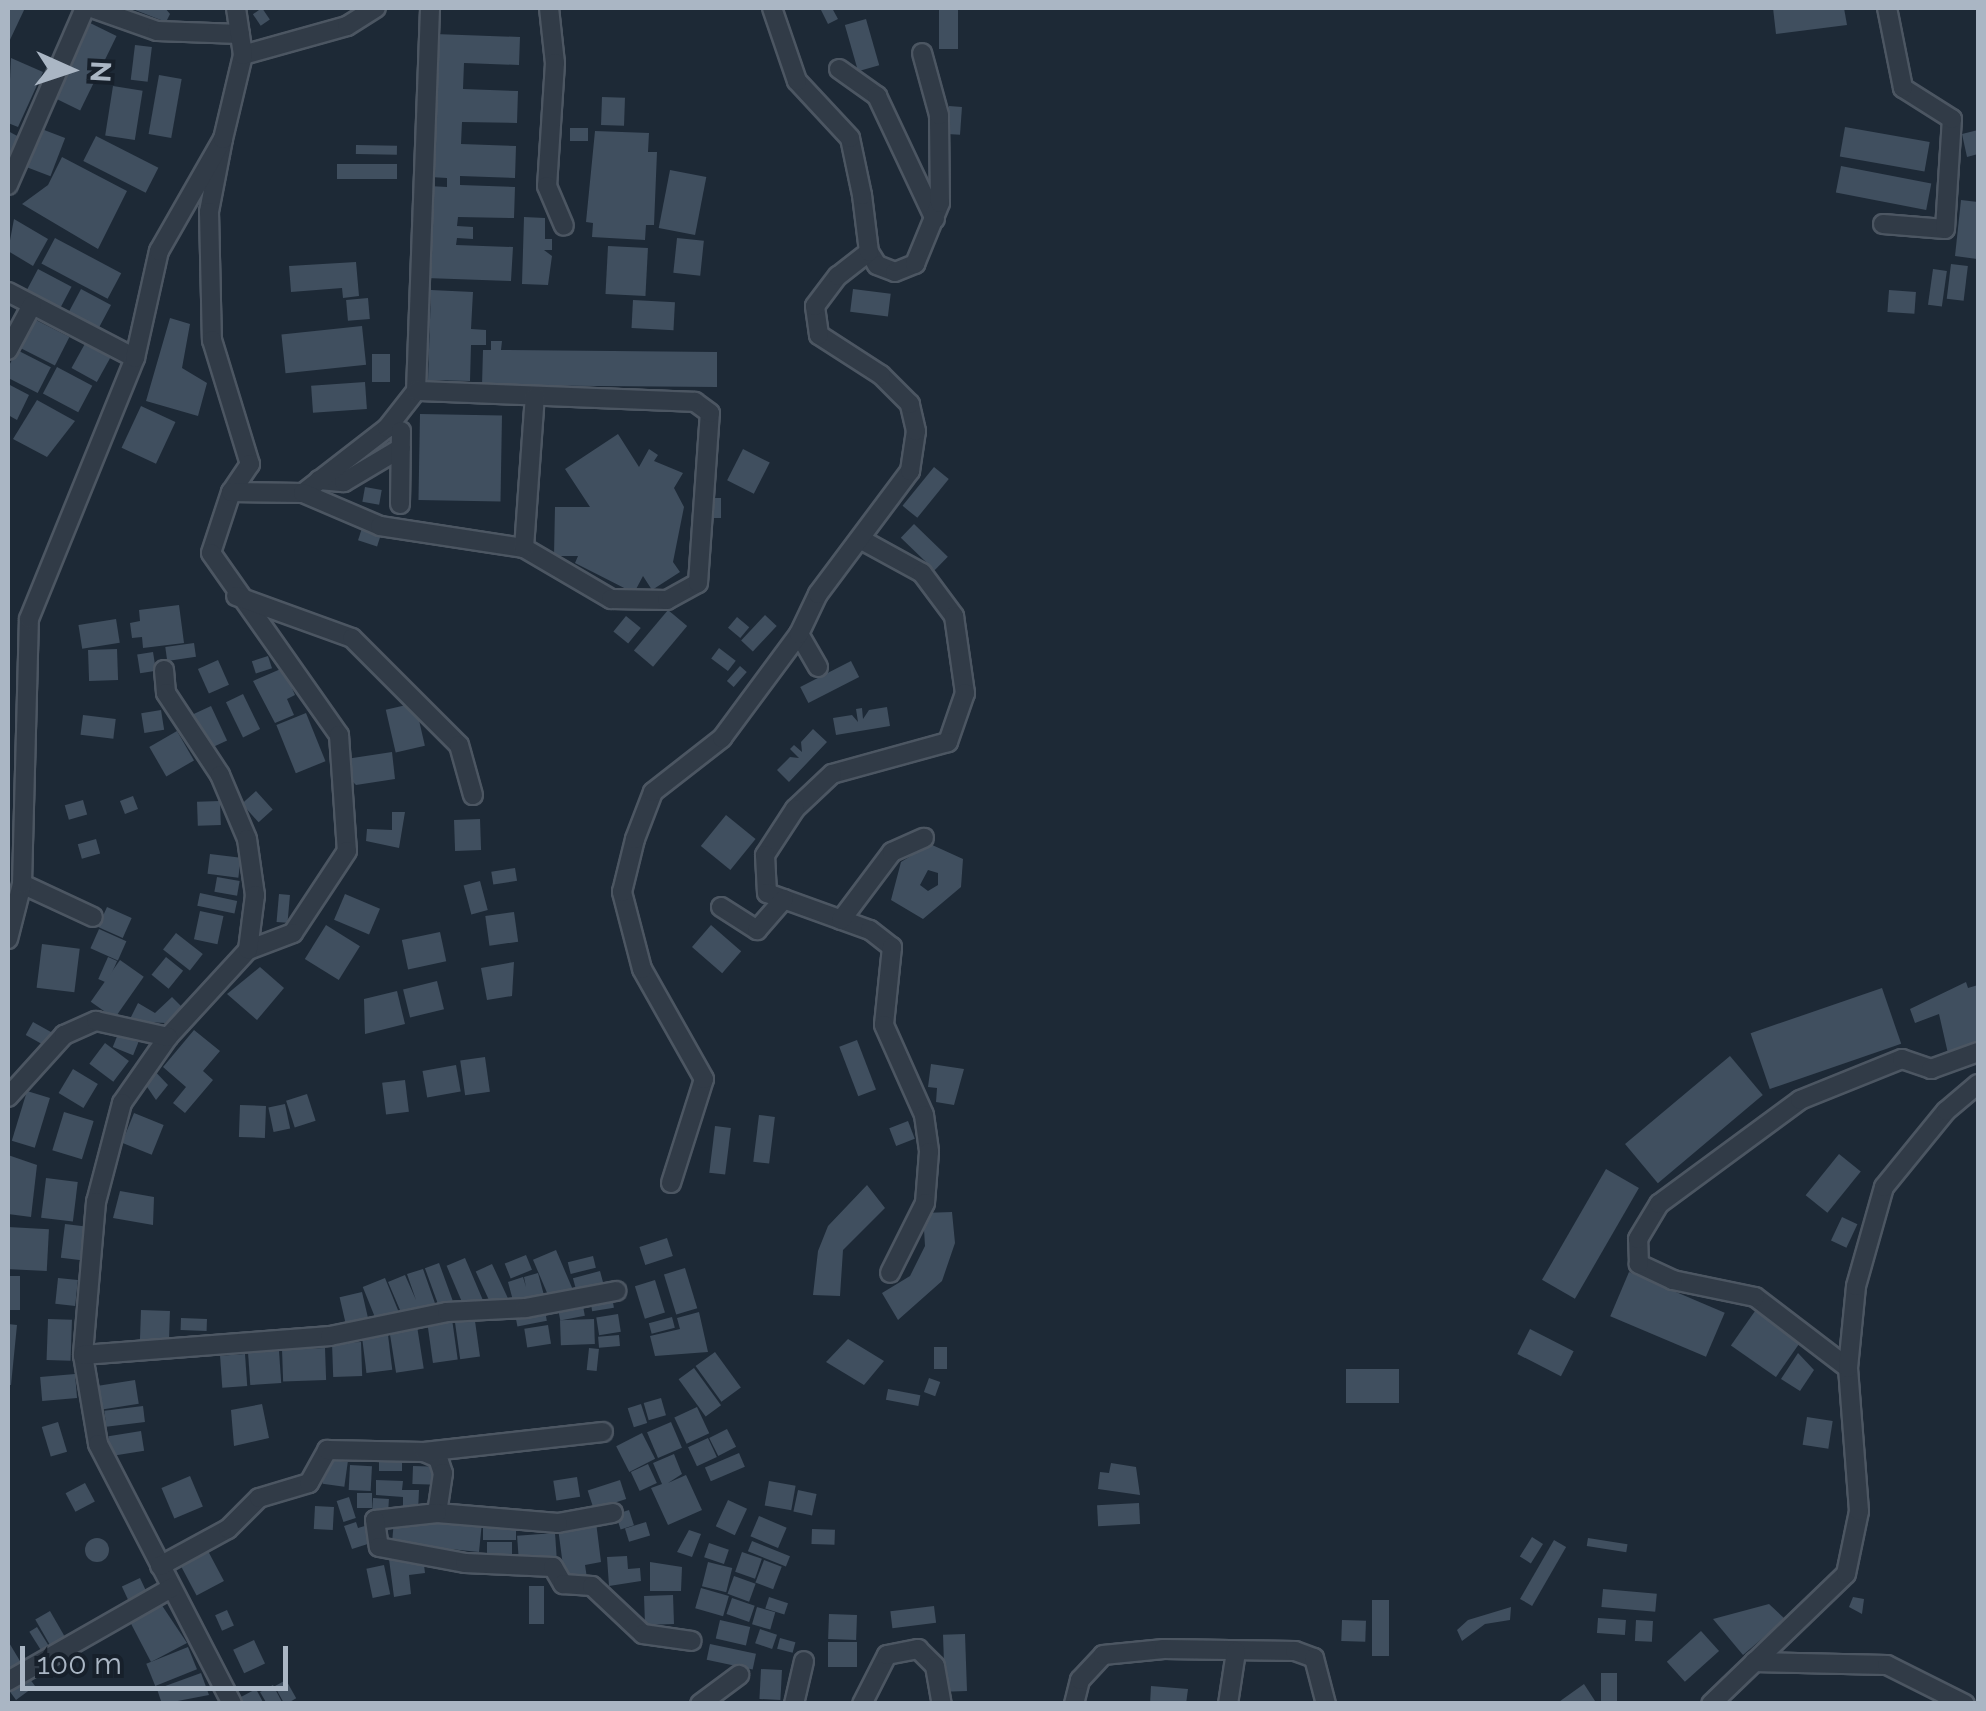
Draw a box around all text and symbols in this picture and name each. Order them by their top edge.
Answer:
north arrow [20,20,120,120]
text: N [83,60,117,83]
scale bar [25,1626,292,1688]
text: 100 m [37,1646,122,1681]

